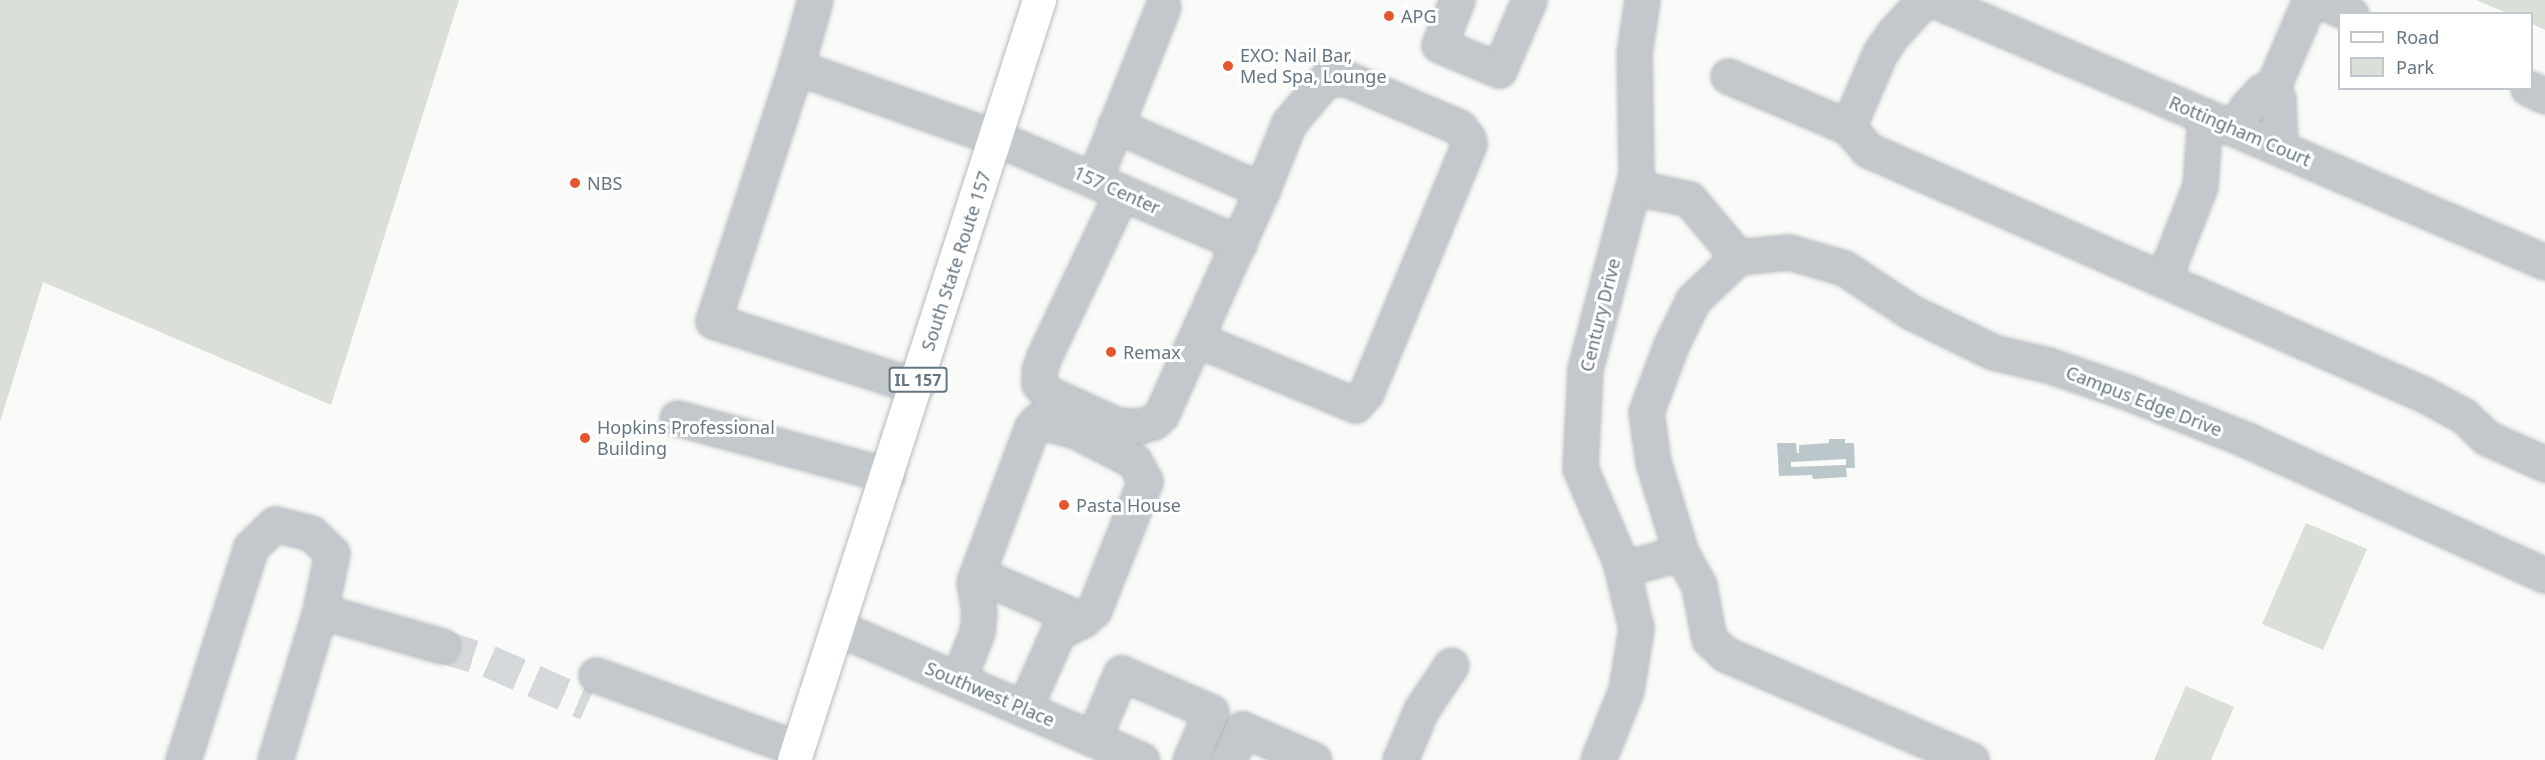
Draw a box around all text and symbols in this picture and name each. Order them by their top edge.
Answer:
place label: APG [1401,5,1436,27]
marker: APG [1382,9,1396,23]
legend [2338,12,2533,90]
text: Road [2396,25,2439,49]
place label: EXO: Nail Bar, Med Spa, Lounge [1240,45,1387,88]
text: Park [2396,55,2434,79]
marker: EXO: Nail Bar, Med Spa, Lounge [1221,59,1235,73]
street label: Rottingham Court [2166,91,2314,171]
street label: 157 Center [1070,161,1164,219]
street label: South State Route 157 [917,169,995,353]
place label: NBS [587,172,622,194]
marker: NBS [568,176,582,190]
street label: Century Drive [1575,256,1625,374]
place label: Remax [1123,341,1181,363]
marker: Remax [1104,345,1118,359]
street label: Campus Edge Drive [2063,361,2225,441]
road number: IL 157 [888,367,948,393]
place label: Hopkins Professional Building [597,417,775,460]
marker: Hopkins Professional Building [578,431,592,445]
place label: Pasta House [1076,494,1181,516]
marker: Pasta House [1057,498,1071,512]
street label: Southwest Place [922,657,1058,731]

